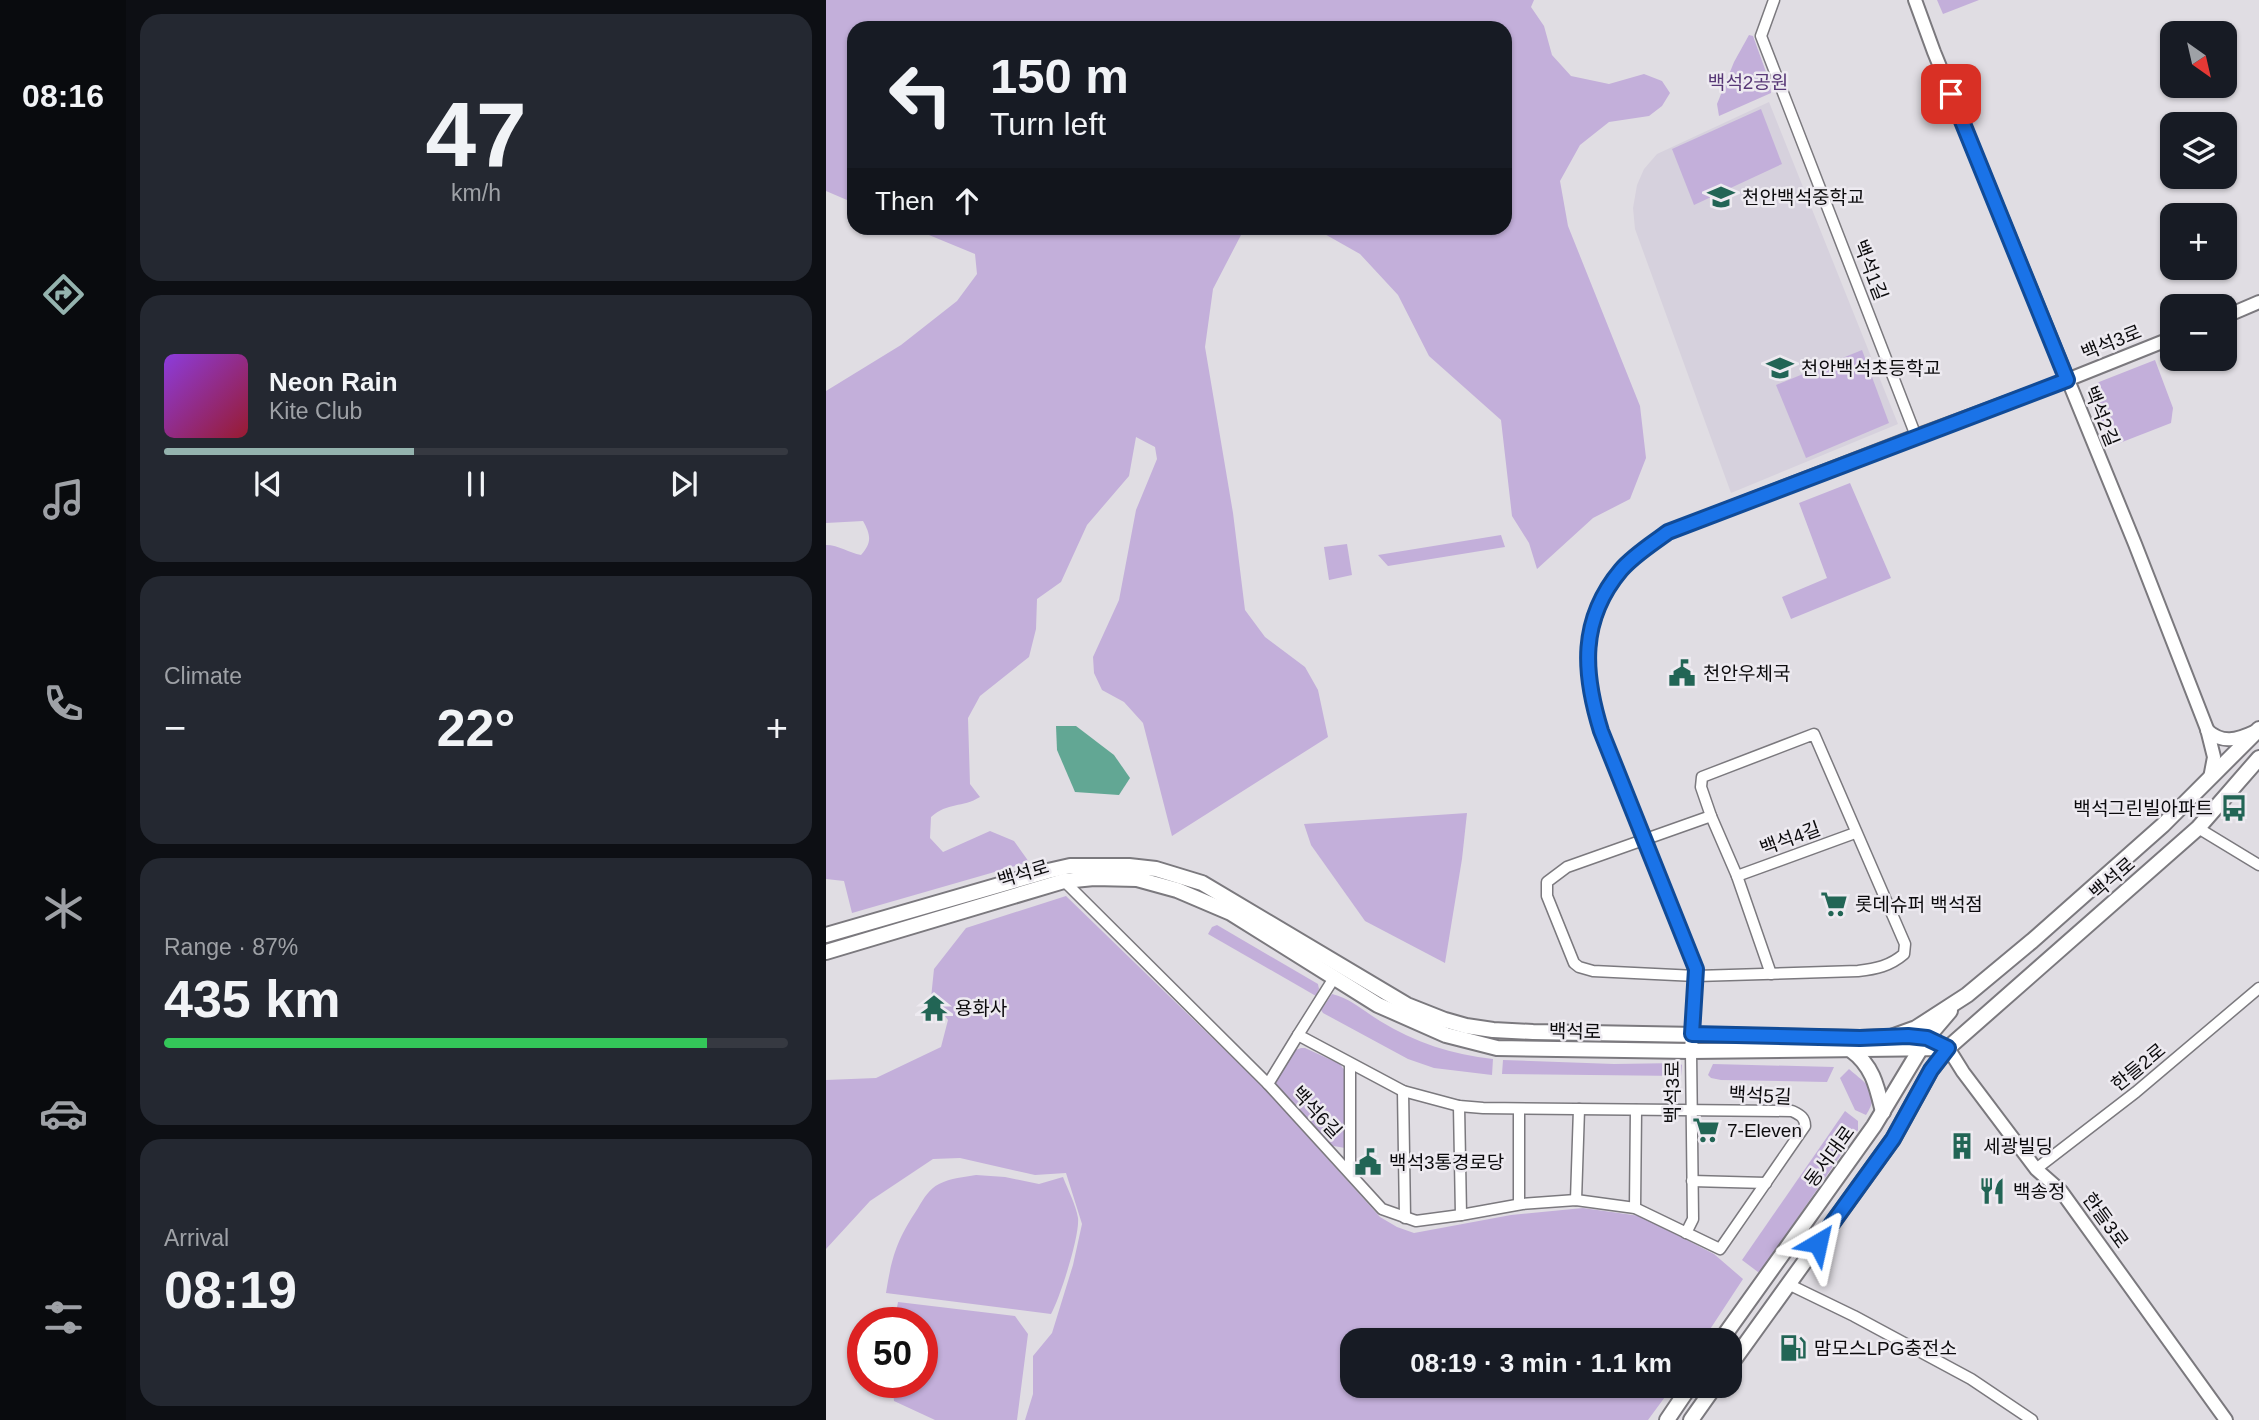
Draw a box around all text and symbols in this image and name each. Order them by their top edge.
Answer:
north arrow [2160,21,2236,98]
map controls [2160,21,2237,371]
icon: left [875,49,966,140]
text: 150 m [990,49,1129,103]
pin [1921,64,1981,124]
park label: 백석2공원 [1708,72,1788,93]
icon: arrive [1932,75,1970,113]
text: 08:16 [22,78,104,114]
text: 47 [425,84,527,185]
text: Turn left [990,106,1106,142]
button: layers [2160,112,2237,189]
text: km/h [451,180,501,206]
icon: ahead [948,182,986,220]
school or university icon: 천안백석중학교 [1706,182,1736,212]
text: Then [875,186,934,216]
place label: 천안백석중학교 [1742,187,1864,208]
button: + [2160,203,2237,280]
street label: 백석1길 [1849,237,1892,303]
icon: directions [39,270,88,319]
button: − [2160,294,2237,371]
street label: 백석3로 [2078,321,2144,364]
school or university icon: 천안백석초등학교 [1765,353,1795,383]
place label: 천안백석초등학교 [1801,358,1941,379]
text: Neon Rain [269,367,398,397]
street label: 백석2길 [2080,383,2123,449]
text: Kite Club [269,398,362,424]
icon: previous [249,465,287,503]
icon: pause [457,465,495,503]
icon: next [665,465,703,503]
icon: music [39,475,88,524]
public building icon: 천안우체국 [1667,658,1697,688]
text: Climate [164,663,242,689]
place label: 천안우체국 [1703,663,1790,684]
icon: phone [39,679,88,728]
text: 22° [437,699,515,757]
text: − [164,707,186,749]
text: + [766,707,788,749]
bus stop icon: 백석그린빌아파트 [2219,793,2249,823]
place label: 백석그린빌아파트 [2073,798,2213,819]
street label: 백석4길 [1757,818,1823,859]
street label: 백석로 [2086,853,2139,904]
street label: 백석로 [995,856,1051,891]
icon: climate [39,884,88,933]
supermarket icon: 롯데슈퍼 백석점 [1819,889,1849,919]
place label: 롯데슈퍼 백석점 [1855,894,1983,915]
text: Range · 87% [164,934,298,960]
text: 435 km [164,970,340,1028]
temple icon: 용화사 [919,993,949,1023]
place label: 용화사 [955,998,1007,1019]
street label: 백석로 [1549,1021,1601,1042]
street label: 한들2로 [2107,1039,2169,1095]
street label: 백석3로 [1662,1060,1683,1124]
street label: 백석6길 [1287,1082,1346,1143]
street label: 백석5길 [1728,1083,1792,1108]
icon: car [39,1089,88,1138]
supermarket icon: 7-Eleven [1691,1115,1721,1145]
place label: 7-Eleven [1727,1120,1802,1141]
street label: 동서대로 [1800,1122,1858,1191]
building icon: 세광빌딩 [1947,1131,1977,1161]
place label: 세광빌딩 [1983,1136,2053,1157]
public building icon: 백석3통경로당 [1353,1147,1383,1177]
place label: 백석3통경로당 [1389,1152,1504,1173]
restaurant icon: 백송정 [1977,1176,2007,1206]
place label: 백송정 [2013,1181,2065,1202]
street label: 한들3로 [2079,1189,2133,1252]
position arrow [1781,1206,1855,1280]
text: Arrival [164,1225,229,1251]
text: 08:19 [164,1261,297,1319]
icon: filters [39,1293,88,1342]
speed limit sign: 50 [847,1307,938,1398]
fuel station icon: 맘모스LPG충전소 [1778,1333,1808,1363]
place label: 맘모스LPG충전소 [1814,1338,1957,1359]
text: 08:19 · 3 min · 1.1 km [1410,1348,1672,1378]

